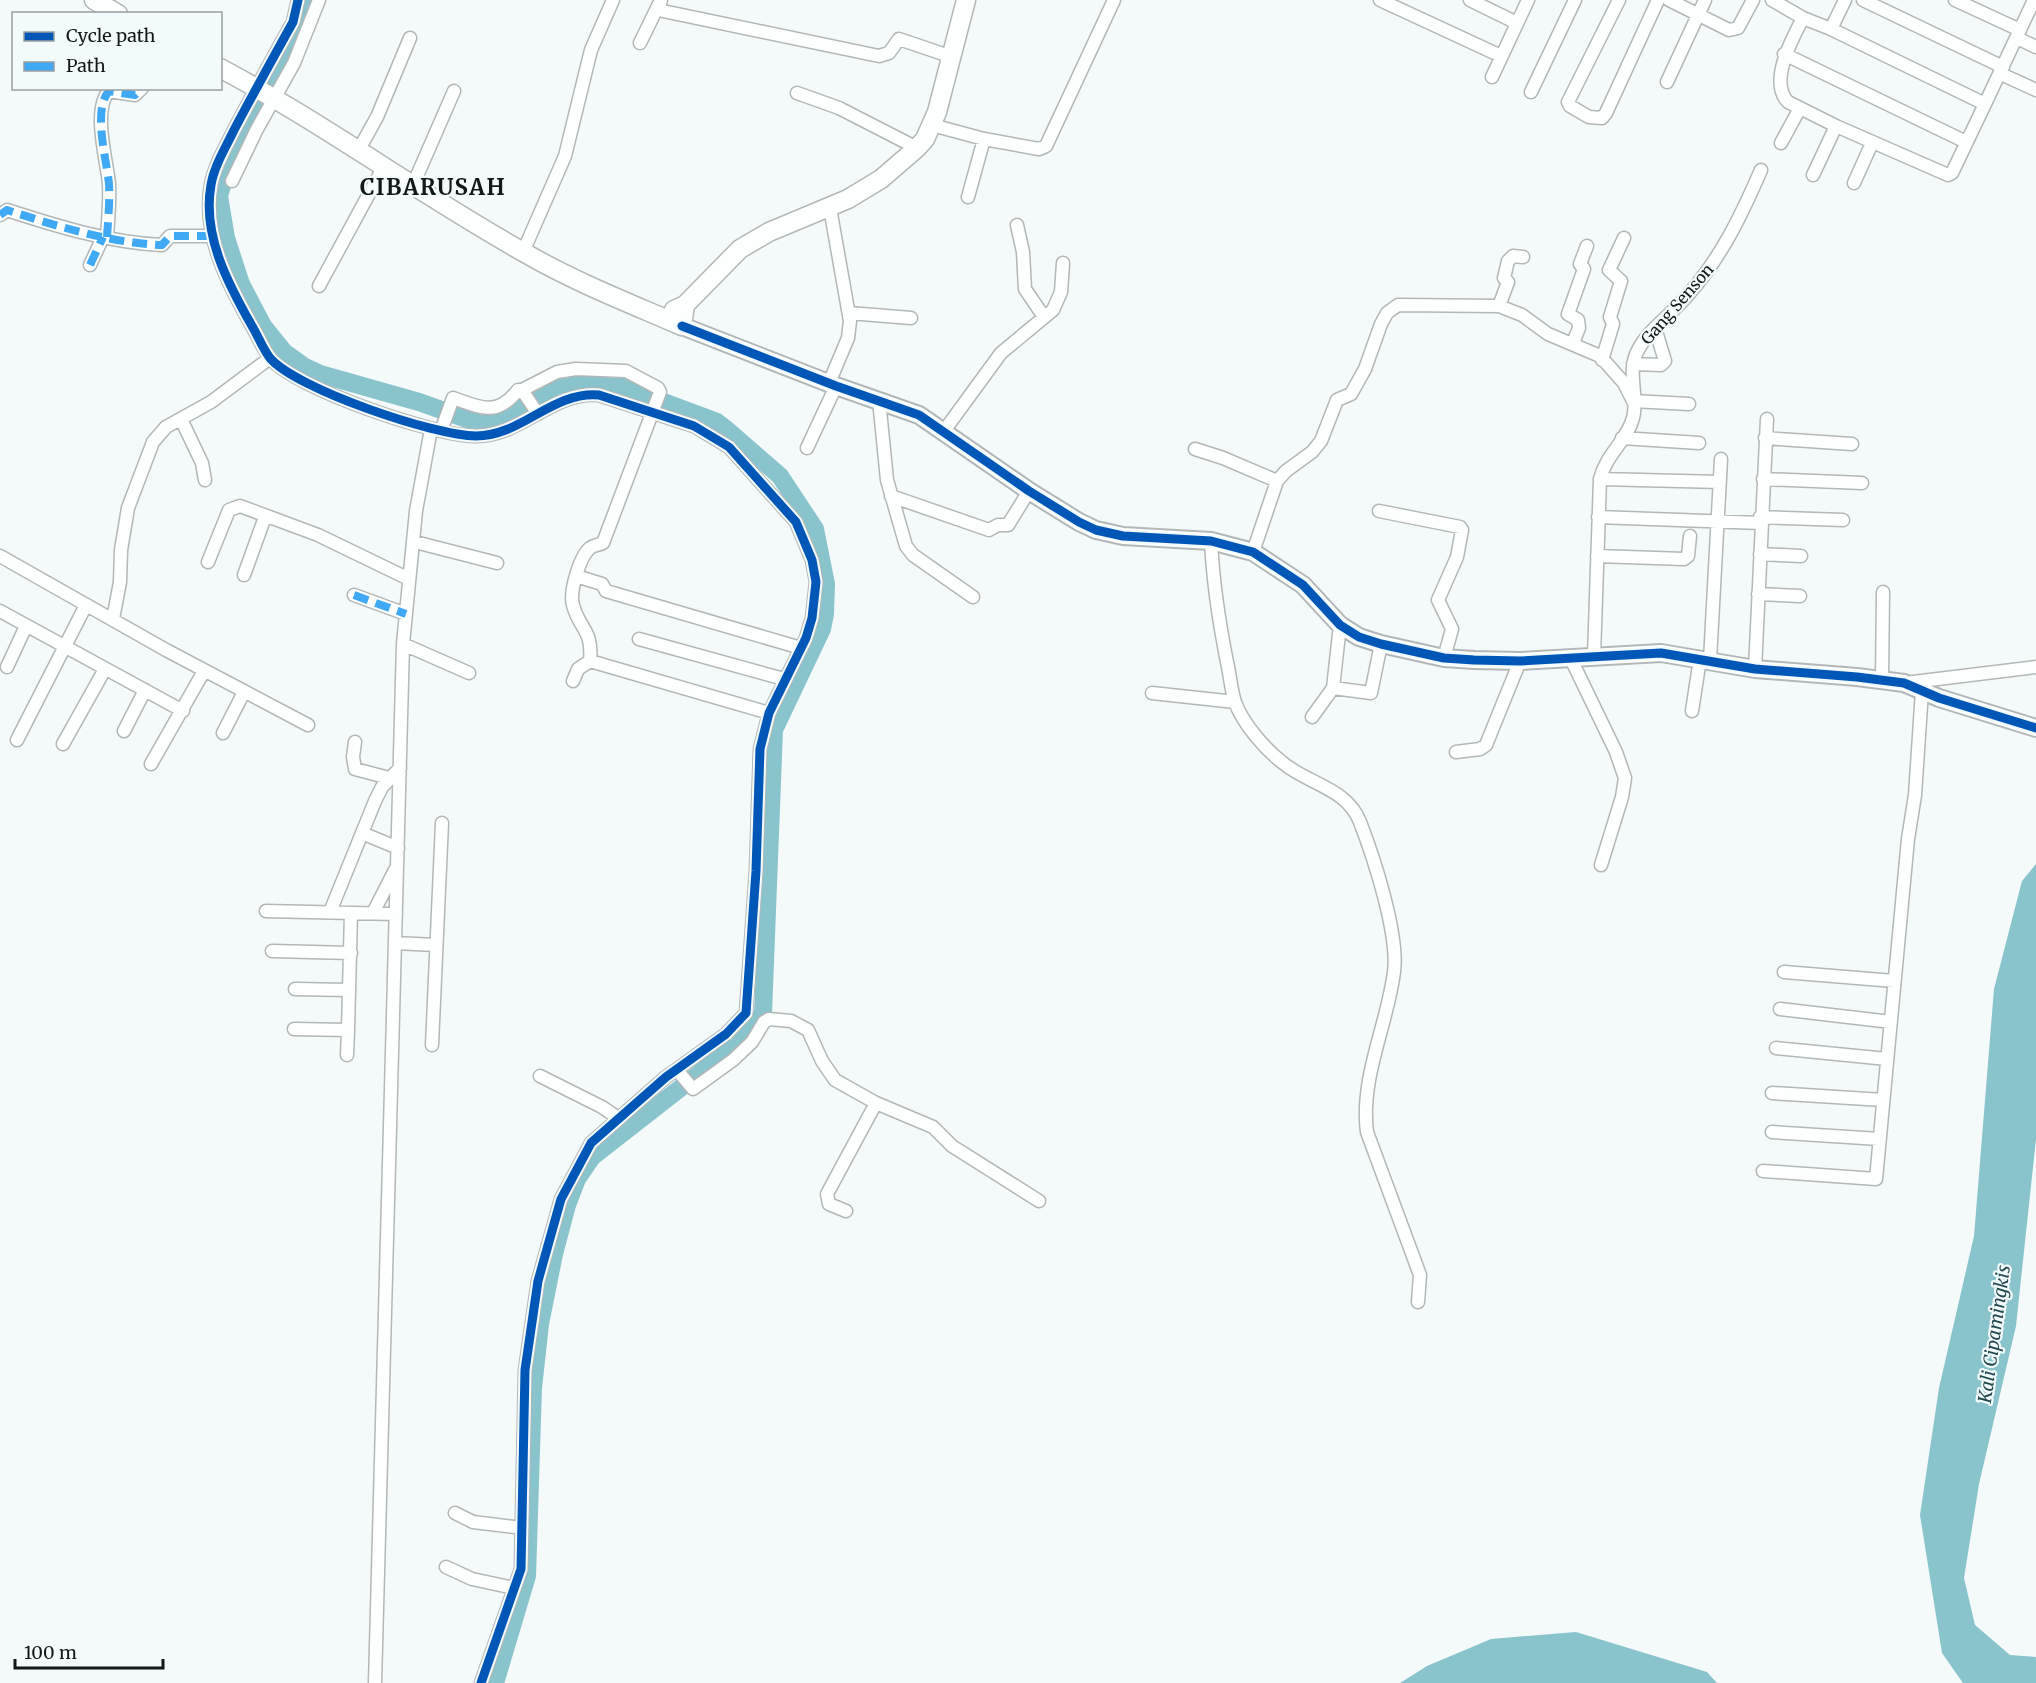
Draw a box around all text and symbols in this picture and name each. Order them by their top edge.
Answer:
legend [12,12,222,90]
text: Cycle path [66,24,156,47]
text: Path [66,54,106,77]
district label: CIBARUSAH [360,173,506,201]
street label: Gang Senson [1636,259,1718,348]
water label: Kali Cipamingkis [1973,1264,2015,1405]
scale bar [15,1632,164,1670]
text: 100 m [24,1641,77,1664]

